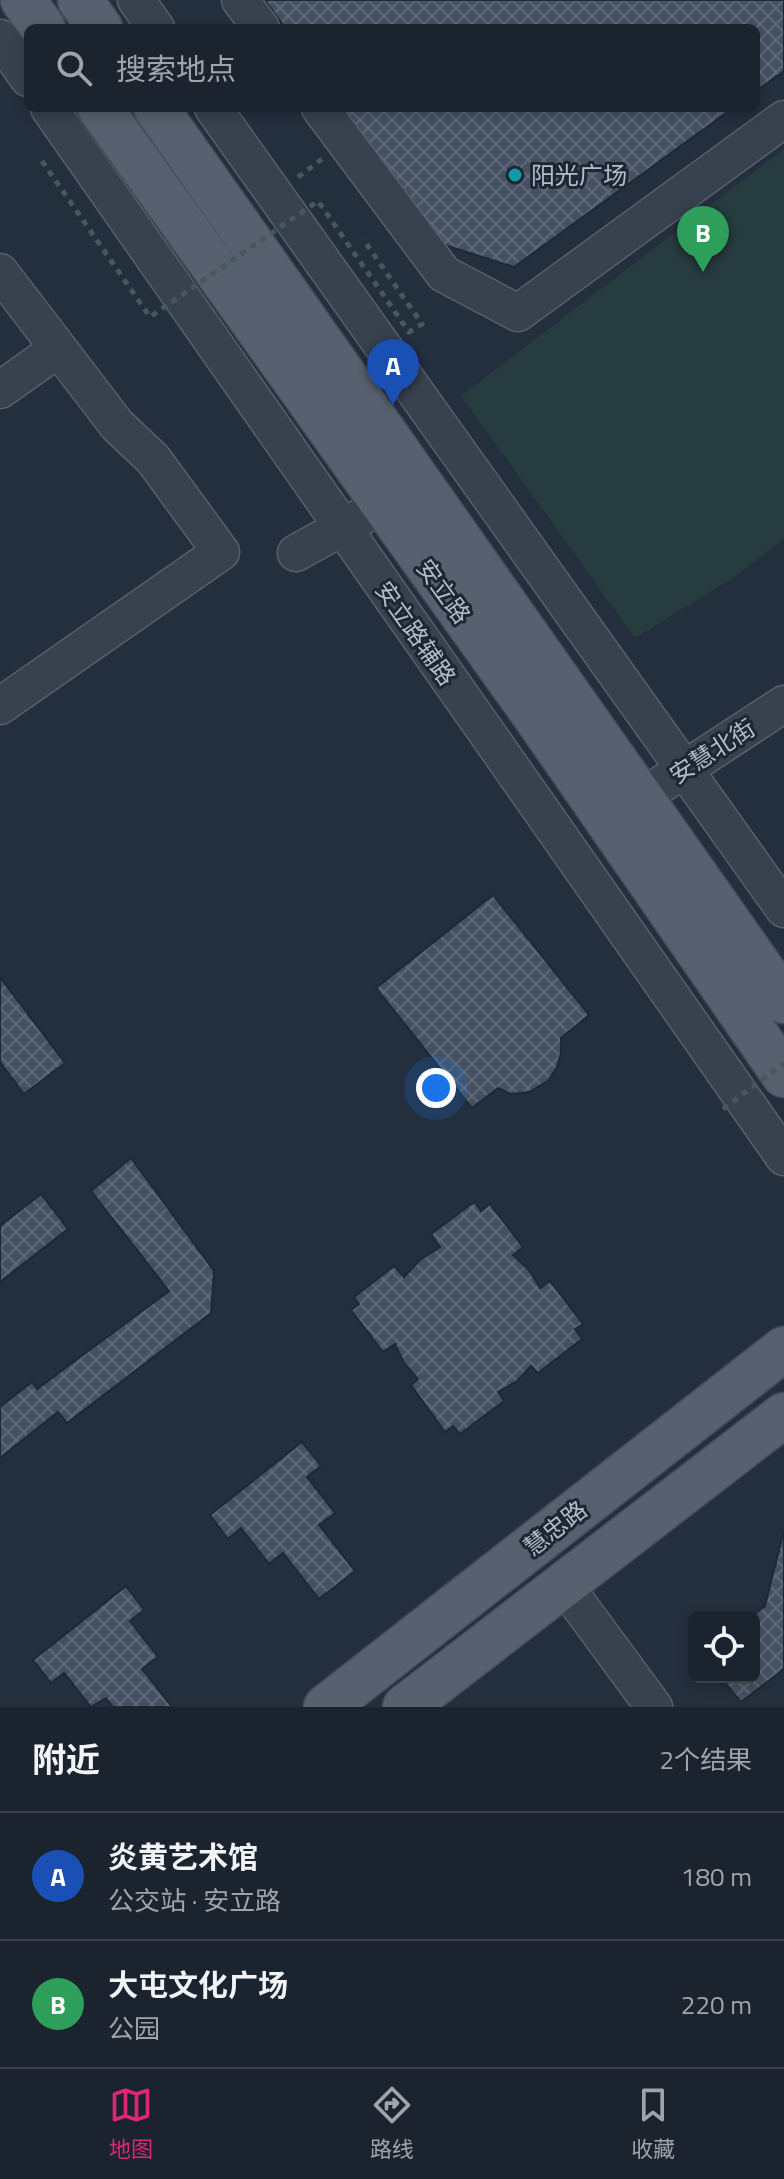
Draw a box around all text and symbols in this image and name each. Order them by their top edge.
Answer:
search box [24,24,760,112]
icon: search [52,46,96,90]
text: 搜索地点 [116,46,236,92]
place label: 阳光广场 [531,157,627,193]
marker: 阳光广场 [506,166,524,184]
pin: B [677,206,729,272]
pin: A [367,339,419,405]
street label: 安立路 [408,551,480,631]
street label: 安立路辅路 [367,574,465,692]
street label: 安慧北街 [662,710,762,792]
your location [416,1068,456,1108]
street label: 慧忠路 [516,1492,594,1564]
map controls [688,1611,760,1683]
button: locate [688,1611,760,1683]
text: 附近 [32,1733,100,1785]
text: 2个结果 [659,1740,752,1779]
text: 炎黄艺术馆 [108,1834,258,1880]
text: A [50,1857,66,1896]
text: 180 m [681,1857,752,1896]
text: 公交站 · 安立路 [108,1881,281,1920]
text: 大屯文化广场 [108,1962,288,2008]
text: B [50,1985,66,2024]
text: 220 m [681,1985,752,2024]
text: 公园 [108,2009,160,2048]
tab: 地图 [109,2083,153,2166]
tab: 路线 [370,2083,414,2166]
tab: 收藏 [631,2083,675,2166]

